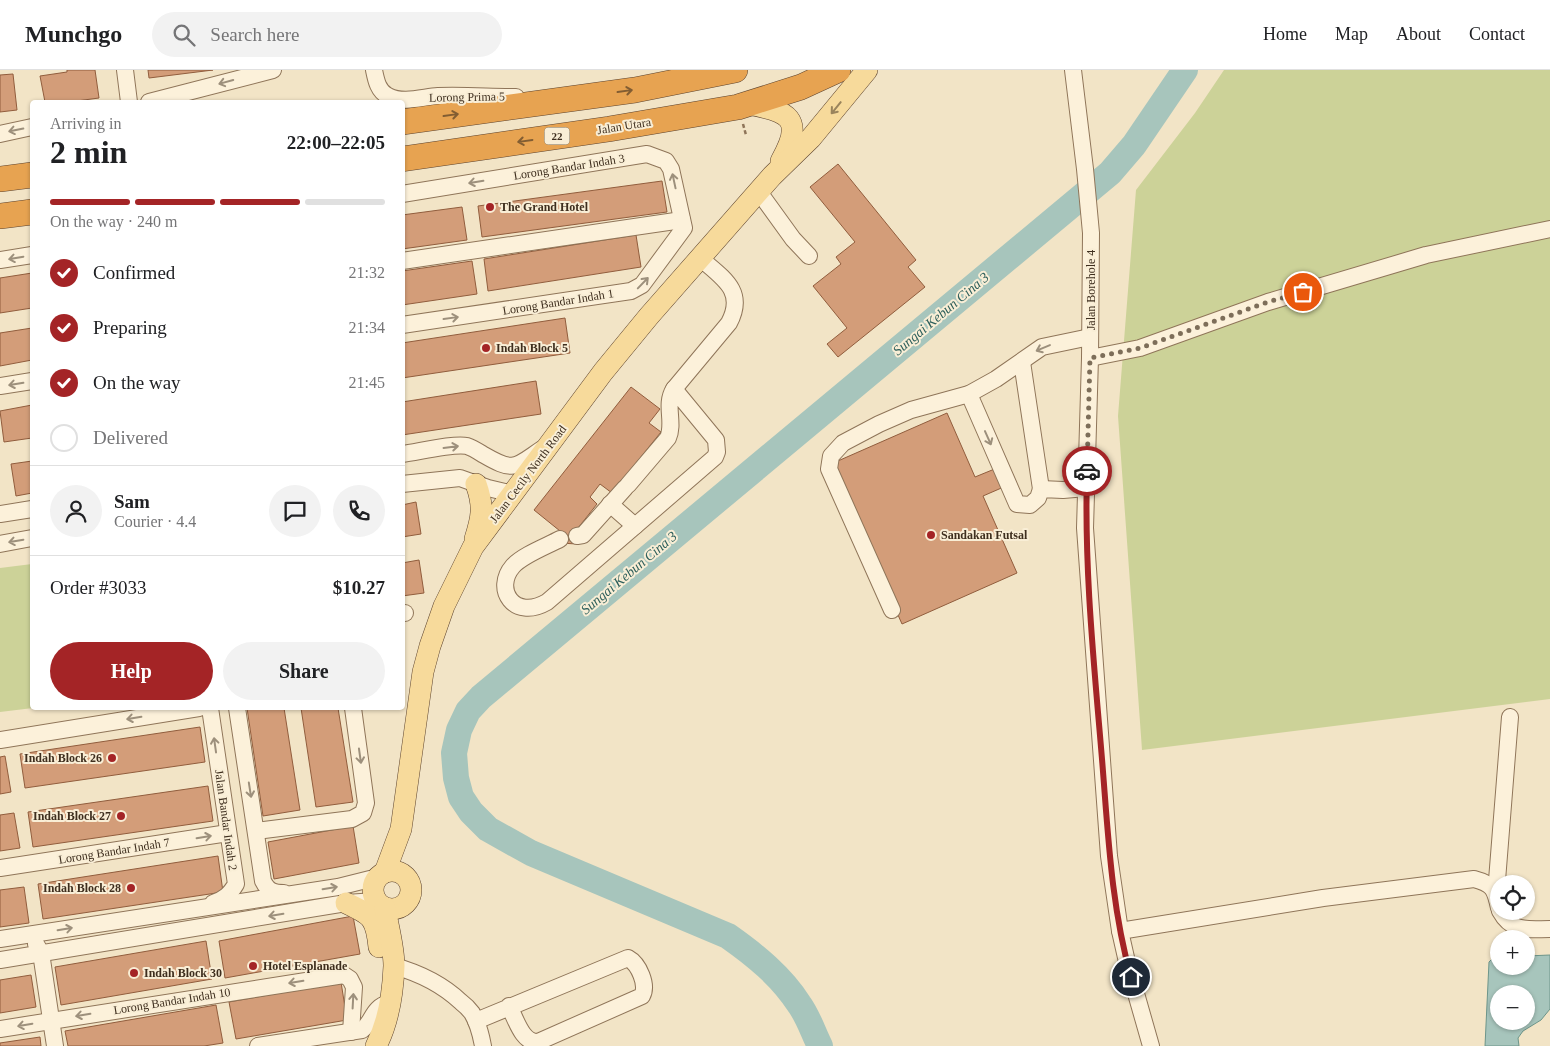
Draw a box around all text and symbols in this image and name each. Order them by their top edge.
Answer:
search box [152,12,502,57]
text: Munchgo [25,21,122,47]
icon: search [170,21,198,49]
text: Search here [210,24,300,45]
text: Home [1263,24,1307,44]
text: Map [1335,24,1368,44]
text: About [1396,24,1441,44]
text: Contact [1469,24,1525,44]
one-way arrow [218,78,234,88]
one-way arrow [617,86,633,96]
street label: Lorong Prima 5 [429,89,505,105]
one-way arrow [831,101,842,114]
one-way arrow [442,110,458,120]
text: Arriving in [50,115,122,132]
street label: Jalan Utara [596,115,653,137]
one-way arrow [9,126,25,136]
road number: 22 [544,128,570,144]
text: 22:00–22:05 [287,132,385,153]
text: 2 min [50,134,127,170]
one-way arrow [517,136,533,146]
street label: Lorong Bandar Indah 3 [512,151,626,183]
one-way arrow [669,173,678,189]
one-way arrow [468,177,484,187]
place label: The Grand Hotel [500,200,589,214]
marker: The Grand Hotel [484,201,496,213]
text: On the way · 240 m [50,213,178,230]
street label: Jalan Borehole 4 [1084,250,1098,330]
one-way arrow [9,253,25,263]
icon: check [50,259,78,287]
text: Confirmed [93,262,175,283]
text: 21:32 [349,264,385,281]
water label: Sungai Kebun Cina 3 [890,270,992,358]
pin [1282,271,1324,313]
one-way arrow [637,276,649,289]
icon: bag [1289,278,1317,306]
street label: Lorong Bandar Indah 1 [501,286,615,318]
one-way arrow [442,313,458,323]
icon: check [50,314,78,342]
text: Preparing [93,317,167,338]
text: 21:34 [349,319,385,336]
place label: Indah Block 5 [496,341,568,355]
marker: Indah Block 5 [480,342,492,354]
one-way arrow [1036,344,1051,354]
icon: check [50,369,78,397]
text: On the way [93,372,181,393]
text: 21:45 [349,374,385,391]
one-way arrow [9,379,25,389]
street label: Jalan Cecily North Road [487,423,569,525]
text: Delivered [93,427,168,448]
one-way arrow [984,430,994,445]
one-way arrow [442,442,458,452]
courier [1062,446,1112,496]
icon: car [1073,457,1101,485]
button: person [50,485,102,537]
button: chat [269,485,321,537]
button: phone [333,485,385,537]
text: Sam [114,491,150,512]
text: Courier · 4.4 [114,513,196,530]
place label: Sandakan Futsal [941,528,1028,542]
water label: Sungai Kebun Cina 3 [578,529,680,617]
marker: Sandakan Futsal [925,529,937,541]
one-way arrow [9,537,25,547]
text: Order #3033 [50,577,147,598]
text: $10.27 [333,577,385,598]
button: Help [50,642,213,700]
button: Share [223,642,385,700]
one-way arrow [126,713,142,723]
one-way arrow [210,737,220,753]
one-way arrow [355,747,365,763]
place label: Indah Block 26 [24,751,102,765]
marker: Indah Block 26 [106,752,118,764]
street label: Jalan Bandar Indah 2 [212,769,240,871]
one-way arrow [245,782,255,798]
place label: Indah Block 27 [33,809,111,823]
marker: Indah Block 27 [115,810,127,822]
one-way arrow [196,832,212,842]
street label: Lorong Bandar Indah 7 [57,835,171,867]
map controls [1490,875,1535,1030]
button: locate [1490,875,1535,920]
place label: Indah Block 28 [43,881,121,895]
marker: Indah Block 28 [125,882,137,894]
one-way arrow [322,883,338,893]
one-way arrow [268,910,284,920]
one-way arrow [57,924,73,934]
button: + [1490,930,1535,975]
pin [1110,956,1152,998]
place label: Hotel Esplanade [263,959,348,973]
marker: Hotel Esplanade [247,960,259,972]
icon: home [1117,963,1145,991]
place label: Indah Block 30 [144,966,222,980]
marker: Indah Block 30 [128,967,140,979]
one-way arrow [288,978,304,988]
street label: Lorong Bandar Indah 10 [112,985,232,1017]
button: − [1490,985,1535,1030]
one-way arrow [348,994,357,1010]
one-way arrow [76,1010,92,1020]
one-way arrow [18,1020,34,1030]

